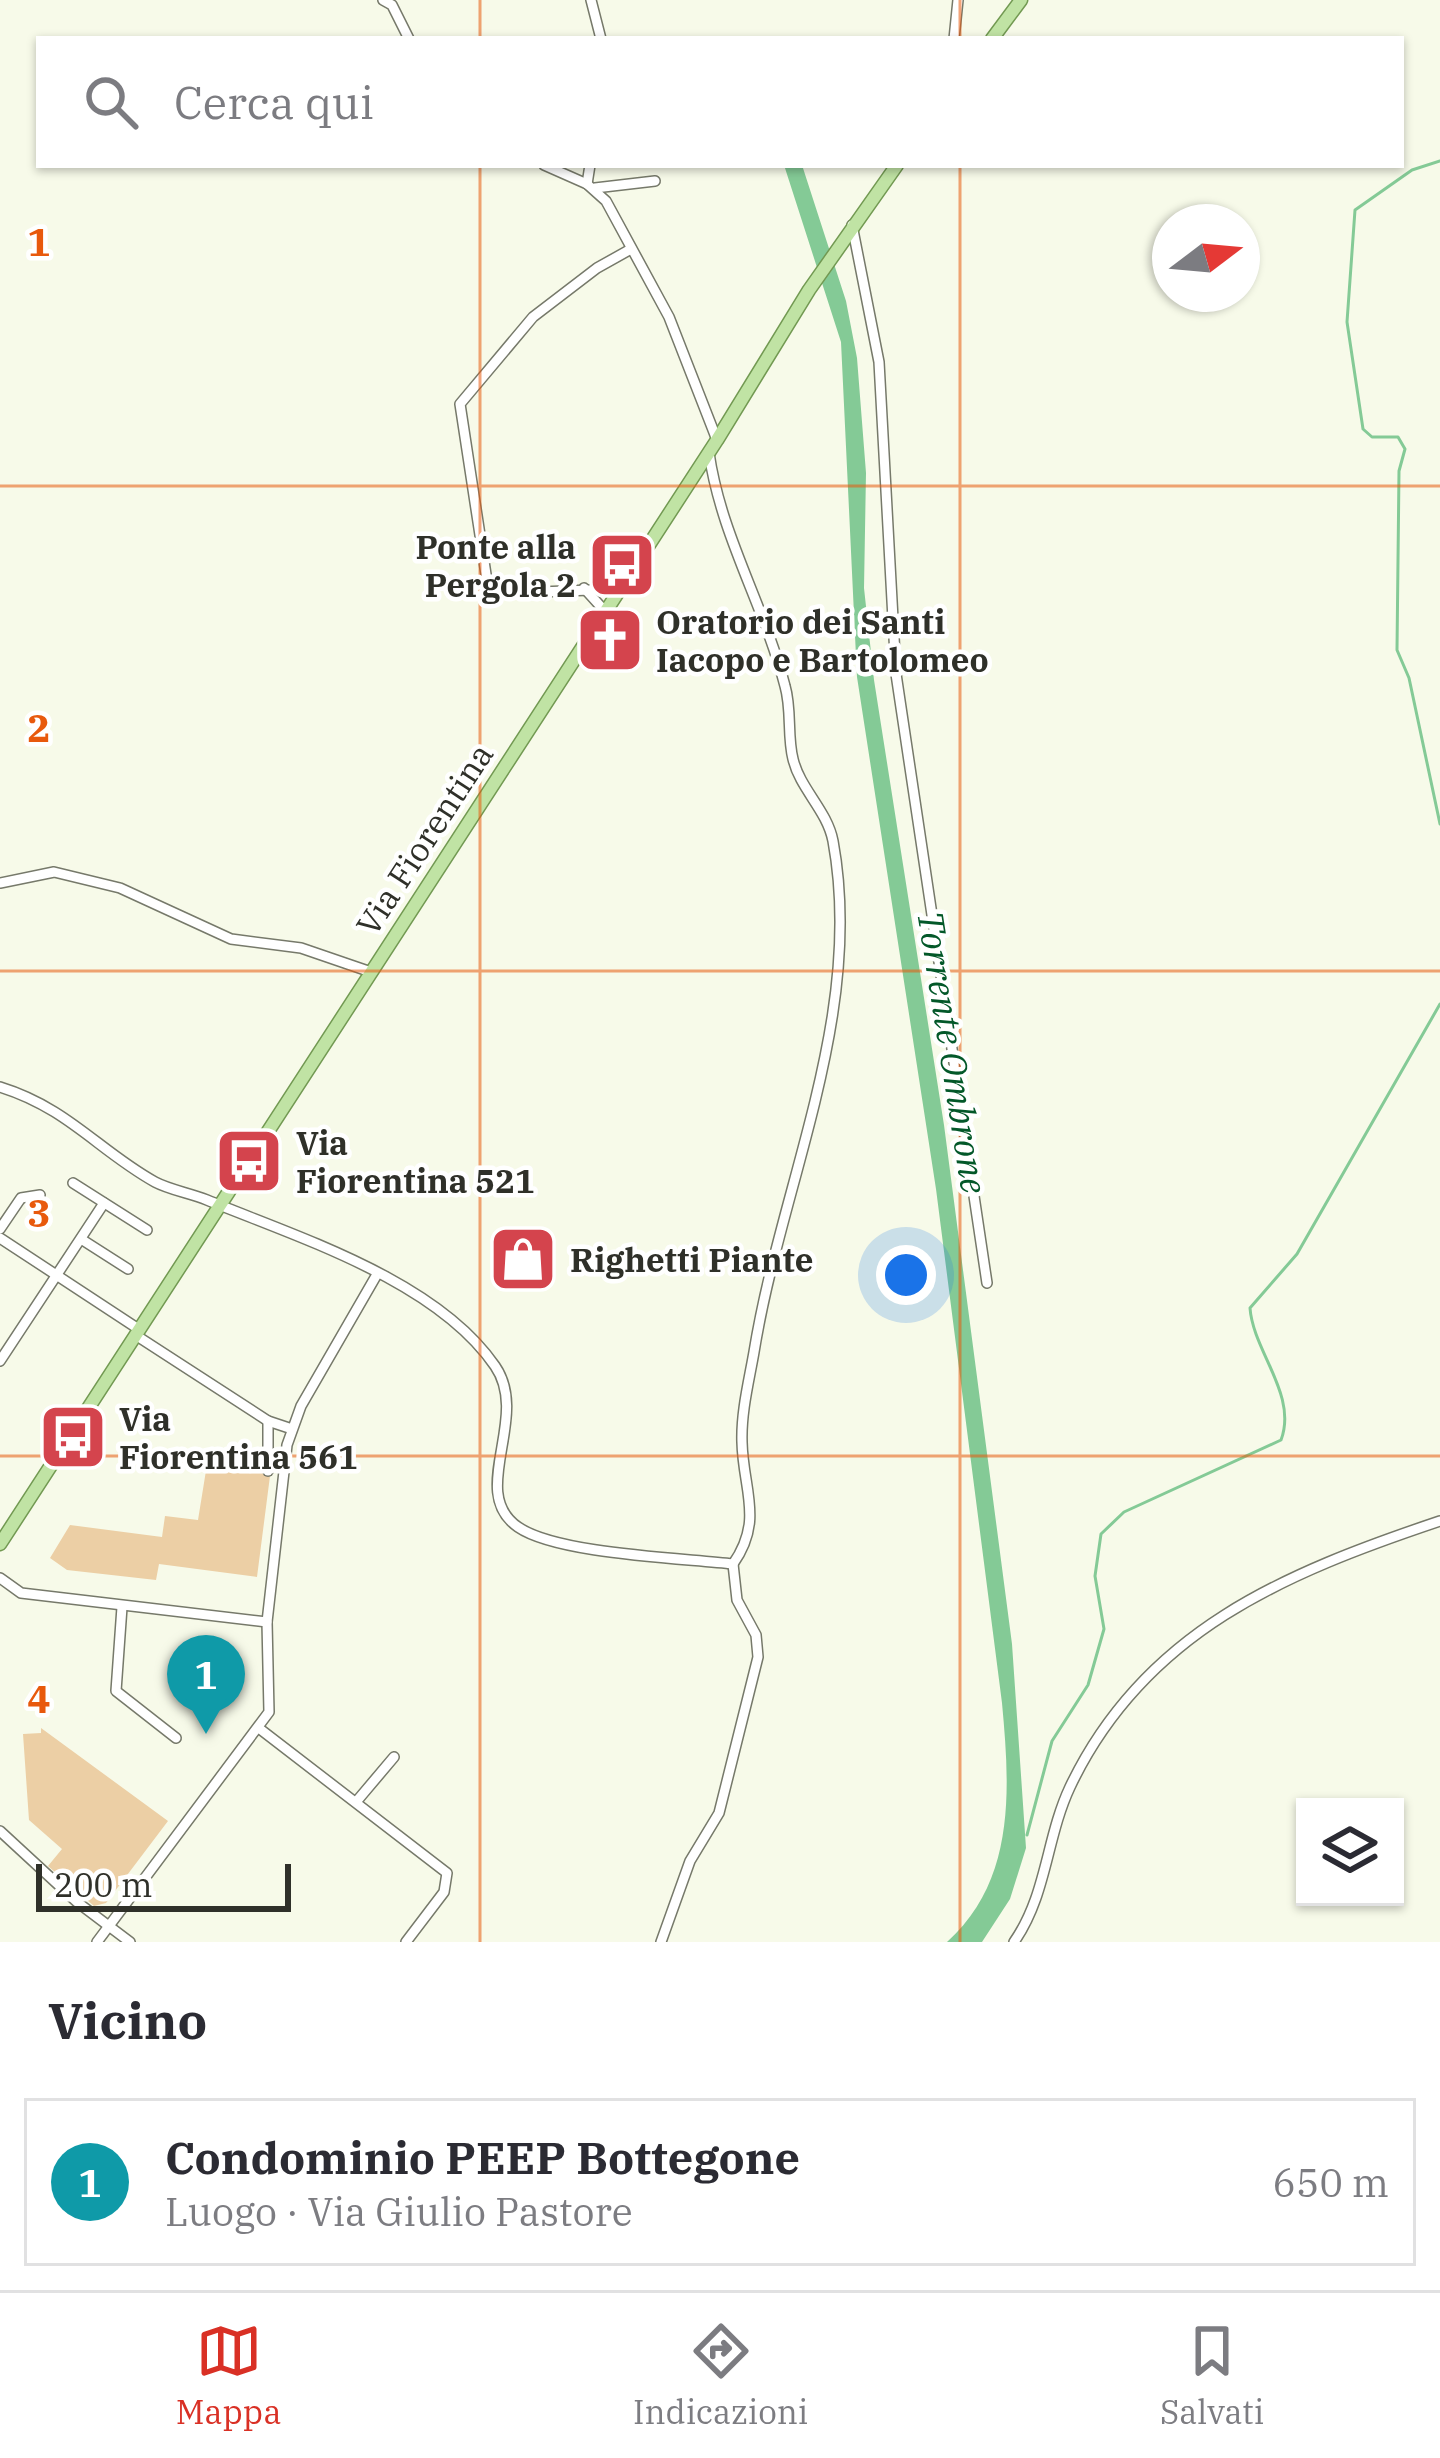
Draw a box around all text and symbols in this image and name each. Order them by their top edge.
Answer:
search box [36,36,1404,168]
icon: search [78,69,144,135]
text: Cerca qui [174,73,374,131]
north arrow [1152,204,1260,312]
text: 1 [27,216,51,267]
place label: Ponte alla Pergola 2 [415,525,576,606]
bus stop icon: Ponte alla Pergola 2 [587,530,657,600]
place label: Oratorio dei Santi Iacopo e Bartolomeo [656,600,989,681]
church icon: Oratorio dei Santi Iacopo e Bartolomeo [575,605,645,675]
text: 2 [27,702,51,753]
street label: Via Fiorentina [346,735,502,943]
water label: Torrente Ombrone [907,907,999,1197]
place label: Via Fiorentina 521 [296,1121,535,1202]
bus stop icon: Via Fiorentina 521 [214,1126,284,1196]
text: 3 [27,1187,51,1238]
shop icon: Righetti Piante [488,1224,558,1294]
place label: Righetti Piante [570,1238,813,1281]
your location [876,1245,936,1305]
place label: Via Fiorentina 561 [119,1397,358,1478]
bus stop icon: Via Fiorentina 561 [38,1402,108,1472]
pin: 1 [167,1635,245,1734]
text: 4 [27,1673,51,1724]
map controls [1296,1798,1404,1906]
button: layers [1296,1798,1404,1906]
scale bar [36,1858,291,1911]
text: 200 m [54,1863,153,1906]
text: Vicino [48,1987,207,2053]
text: Condominio PEEP Bottegone [165,2128,800,2186]
text: 1 [78,2157,102,2208]
text: 650 m [1273,2157,1389,2208]
text: Luogo · Via Giulio Pastore [165,2186,633,2237]
tab: Mappa [176,2318,281,2433]
tab: Indicazioni [633,2318,808,2433]
tab: Salvati [1160,2318,1264,2433]

